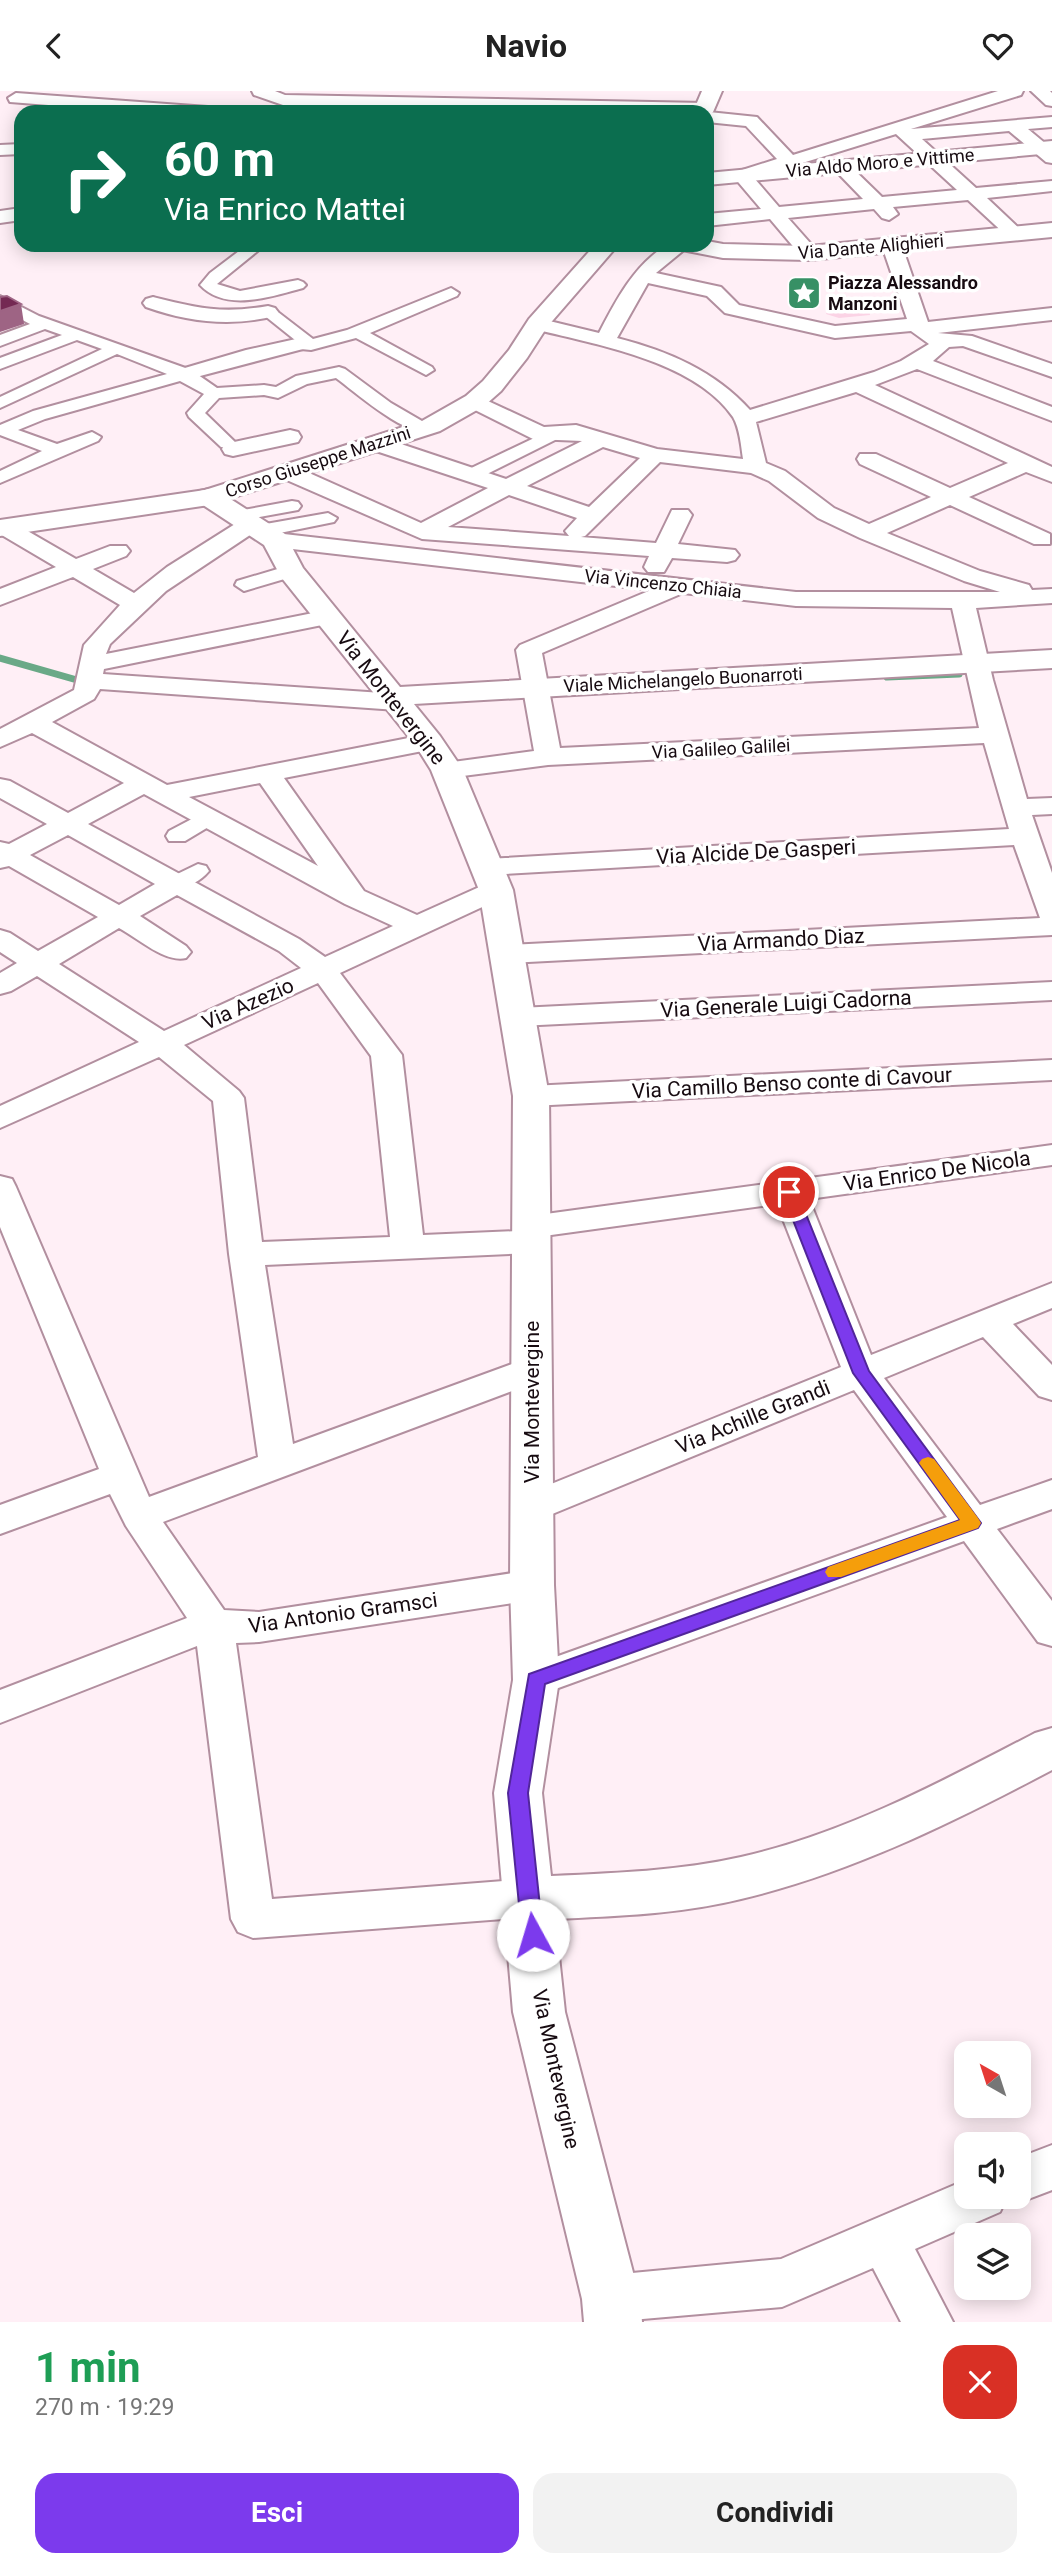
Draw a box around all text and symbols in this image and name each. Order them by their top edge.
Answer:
icon: back [35,27,73,65]
text: Navio [485,27,567,65]
icon: heart [979,27,1017,65]
text: 60 m [164,131,275,188]
icon: right [49,133,140,224]
street label: Via Aldo Moro e Vittime [785,144,975,181]
text: Via Enrico Mattei [164,190,406,228]
street label: Via Dante Alighieri [797,230,945,263]
place label: Piazza Alessandro Manzoni [828,272,978,314]
place icon: Piazza Alessandro Manzoni [785,274,823,312]
street label: Corso Giuseppe Mazzini [222,422,413,501]
street label: Via Vincenzo Chiaia [583,565,743,602]
street label: Via Montevergine [331,627,451,769]
street label: Viale Michelangelo Buonarroti [563,663,803,696]
street label: Via Galileo Galilei [651,734,791,763]
street label: Via Alcide De Gasperi [655,835,857,869]
street label: Via Armando Diaz [697,924,865,956]
street label: Via Azezio [198,973,298,1035]
street label: Via Generale Luigi Cadorna [660,985,912,1023]
street label: Via Camillo Benso conte di Cavour [631,1063,953,1103]
street label: Via Enrico De Nicola [842,1146,1032,1196]
pin [759,1162,819,1222]
icon: arrive [770,1173,808,1211]
street label: Via Montevergine [520,1321,544,1483]
street label: Via Achille Grandi [672,1375,834,1459]
street label: Via Antonio Gramsci [247,1588,439,1638]
position arrow [496,1898,570,1972]
street label: Via Montevergine [527,1987,585,2151]
north arrow [954,2041,1031,2117]
map controls [954,2041,1031,2300]
button: sound [954,2132,1031,2209]
button: layers [954,2223,1031,2300]
text: 1 min [35,2343,141,2392]
button: close [943,2345,1017,2419]
text: 270 m · 19:29 [35,2394,174,2421]
button: Esci [35,2473,519,2553]
button: Condividi [533,2473,1017,2553]

